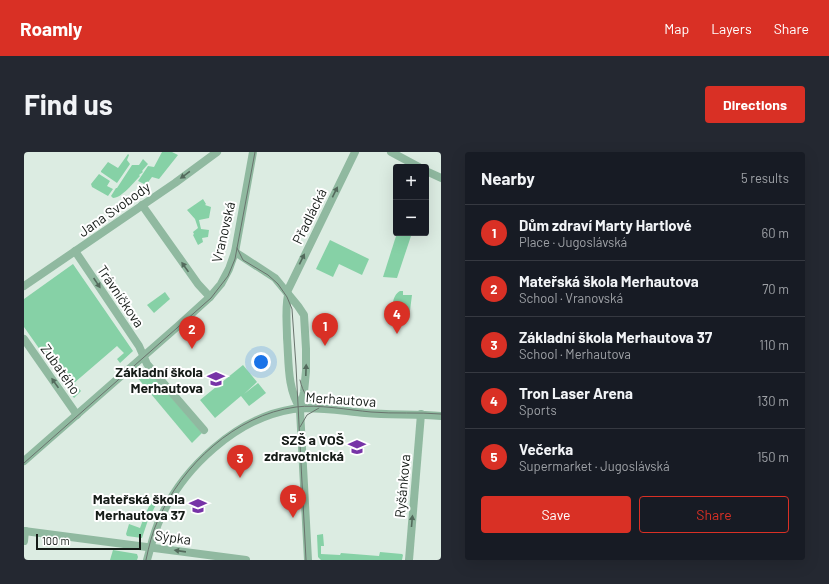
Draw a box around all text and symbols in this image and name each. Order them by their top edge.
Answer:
text: Roamly [20,17,82,40]
text: Map [664,20,689,37]
text: Layers [711,20,752,37]
text: Share [774,20,809,37]
button: Directions [705,86,805,123]
text: Find us [24,87,113,121]
map controls [393,164,429,236]
button: + [393,164,429,200]
text: Nearby [481,168,535,188]
text: 5 results [741,170,789,186]
one-way arrow [180,171,191,179]
street label: Jana Svobody [75,178,154,240]
street label: Přadlácká [288,185,330,247]
one-way arrow [332,186,338,197]
street label: Vranovská [208,200,238,264]
button: − [393,200,429,236]
text: Dům zdraví Marty Hartlové [519,216,692,234]
text: 1 [492,225,496,241]
text: 60 m [762,225,789,241]
text: Place · Jugoslávská [519,234,627,250]
one-way arrow [299,254,305,265]
one-way arrow [181,261,190,272]
street label: Trávníčkova [94,262,148,330]
text: Mateřská škola Merhautova [519,272,699,290]
one-way arrow [93,278,101,289]
text: 2 [490,281,498,297]
text: 70 m [762,281,789,297]
text: School · Vranovská [519,290,623,306]
pin: 4 [384,301,410,334]
pin: 1 [312,313,338,346]
pin: 2 [179,316,205,349]
text: Základní škola Merhautova 37 [519,328,712,346]
text: 3 [490,337,498,353]
text: 110 m [759,337,789,353]
street label: Zubatého [38,341,84,397]
text: School · Merhautova [519,346,631,362]
your location [251,352,271,372]
place label: Základní škola Merhautova [115,363,203,396]
one-way arrow [302,364,309,376]
school or university icon: Základní škola Merhautova [206,369,226,389]
one-way arrow [51,377,59,388]
text: Tron Laser Arena [519,384,633,402]
street label: Merhautova [305,388,377,410]
text: 4 [490,393,498,409]
text: 130 m [757,393,789,409]
text: Sports [519,402,557,418]
place label: SZŠ a VOŠ zdravotnická [264,431,344,464]
school or university icon: SZŠ a VOŠ zdravotnická [347,437,367,457]
text: Večerka [519,440,573,458]
pin: 3 [227,445,253,478]
text: 5 [490,449,498,465]
text: 150 m [757,449,789,465]
street label: Ryšánkova [391,453,413,519]
text: Supermarket · Jugoslávská [519,458,670,474]
pin: 5 [280,485,306,518]
place label: Mateřská škola Merhautova 37 [93,490,185,523]
school or university icon: Mateřská škola Merhautova 37 [188,496,208,516]
button: Save [481,496,631,533]
button: Share [639,496,789,533]
one-way arrow [409,515,416,527]
street label: Sýpka [154,526,192,548]
scale bar [36,532,141,551]
text: 100 m [42,534,70,547]
one-way arrow [174,548,186,554]

